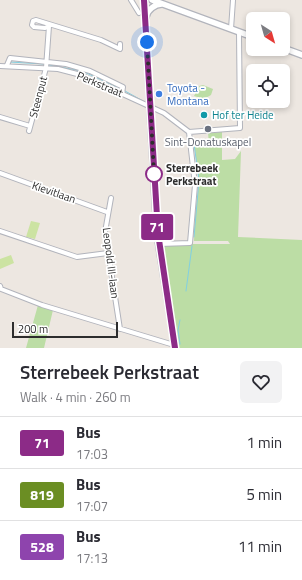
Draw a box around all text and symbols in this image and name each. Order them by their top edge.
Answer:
north arrow [246,12,290,56]
map controls [246,12,290,108]
your location [137,32,157,52]
button: locate [246,64,290,108]
street label: Perkstraat [74,67,126,101]
street label: Steenput [25,74,51,119]
place label: Toyota - Montana [167,80,209,109]
marker: Toyota - Montana [154,89,164,99]
place label: Hof ter Heide [212,107,274,123]
marker: Hof ter Heide [199,110,209,120]
marker: Sint-Donatuskapel [203,124,213,134]
place label: Sint-Donatuskapel [165,134,251,150]
place label: Sterrebeek Perkstraat [166,160,219,189]
marker: Sterrebeek Perkstraat [145,165,163,183]
street label: Kievitlaan [30,177,78,207]
line badge: 71 [139,214,175,240]
text: 71 [149,216,165,237]
street label: Leopold III-laan [99,227,123,299]
scale bar [12,320,118,339]
text: 200 m [18,321,48,337]
text: Sterrebeek Perkstraat [20,357,199,386]
button: heart [240,361,282,403]
text: Walk · 4 min · 260 m [20,387,131,407]
text: Bus [76,421,101,444]
text: 1 min [246,431,282,454]
text: 71 [34,432,50,453]
text: 17:03 [76,444,108,464]
text: Bus [76,473,101,496]
text: 5 min [246,483,282,506]
text: 819 [30,484,54,505]
text: 17:07 [76,496,108,516]
text: Bus [76,525,101,548]
text: 11 min [238,535,282,558]
text: 528 [30,536,54,557]
text: 17:13 [76,548,108,568]

